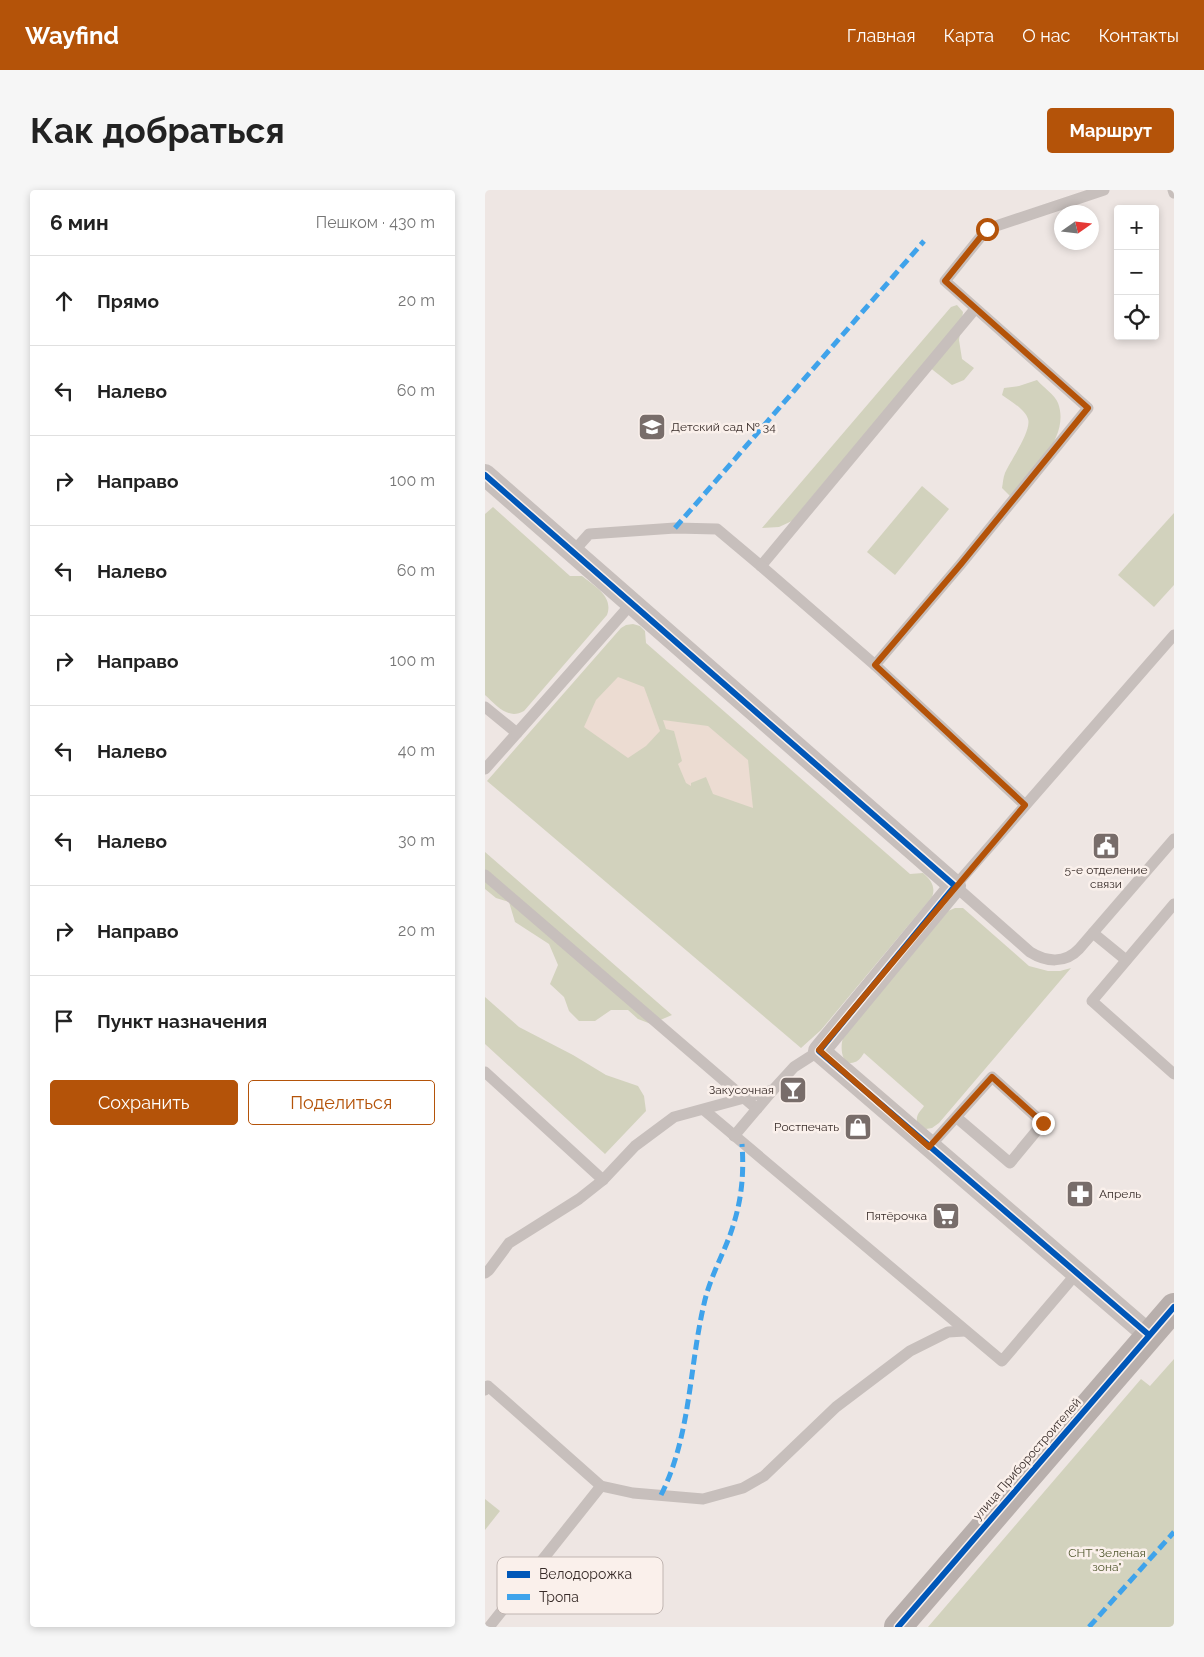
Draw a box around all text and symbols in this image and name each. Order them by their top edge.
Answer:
text: Wayfind [25,21,119,50]
text: Главная [847,25,915,46]
text: Карта [943,25,994,46]
text: О нас [1022,25,1070,46]
text: Контакты [1098,25,1179,46]
button: Маршрут [1047,108,1174,153]
text: Как добраться [30,110,285,151]
north arrow [1054,205,1099,250]
map controls [1114,205,1159,340]
button: + [1114,205,1159,250]
text: 6 мин [50,210,109,235]
text: Пешком · 430 m [316,213,435,232]
route start [976,218,999,241]
button: − [1114,250,1159,295]
icon: ahead [50,287,78,315]
text: Прямо [97,290,159,312]
text: 20 m [398,291,435,310]
button: locate [1114,295,1159,340]
icon: left [50,377,78,405]
text: Налево [97,380,167,402]
text: 60 m [397,381,435,400]
school or university icon: Детский сад № 34 [637,412,667,442]
place label: Детский сад № 34 [671,420,776,434]
icon: right [50,467,78,495]
text: Направо [97,470,178,492]
text: 100 m [390,471,435,490]
icon: left [50,557,78,585]
text: Налево [97,560,167,582]
text: 60 m [397,561,435,580]
icon: right [50,647,78,675]
text: Направо [97,650,178,672]
text: 100 m [390,651,435,670]
icon: left [50,737,78,765]
text: Налево [97,740,167,762]
text: 40 m [398,741,435,760]
icon: left [50,827,78,855]
text: Налево [97,830,167,852]
text: 30 m [398,831,435,850]
public building icon: 5-е отделение связи [1091,831,1121,861]
place label: 5-е отделение связи [1065,863,1147,891]
icon: right [50,917,78,945]
text: Направо [97,920,178,942]
text: 20 m [398,921,435,940]
icon: arrive [50,1007,78,1035]
text: Пункт назначения [97,1010,267,1032]
bar icon: Закусочная [778,1075,808,1105]
button: Сохранить [50,1080,238,1125]
button: Поделиться [248,1080,435,1125]
place label: Закусочная [709,1083,774,1097]
shop icon: Ростпечать [843,1112,873,1142]
route end [1032,1112,1055,1135]
place label: Ростпечать [774,1120,839,1134]
pharmacy icon: Апрель [1065,1179,1095,1209]
place label: Апрель [1099,1187,1141,1201]
supermarket icon: Пятёрочка [931,1201,961,1231]
place label: Пятёрочка [866,1209,927,1223]
street label: улица Приборостроителей [970,1395,1084,1523]
park label: СНТ "Зеленая зона" [1068,1546,1146,1574]
legend [497,1557,663,1614]
text: Велодорожка [539,1566,632,1582]
text: Тропа [539,1589,579,1605]

